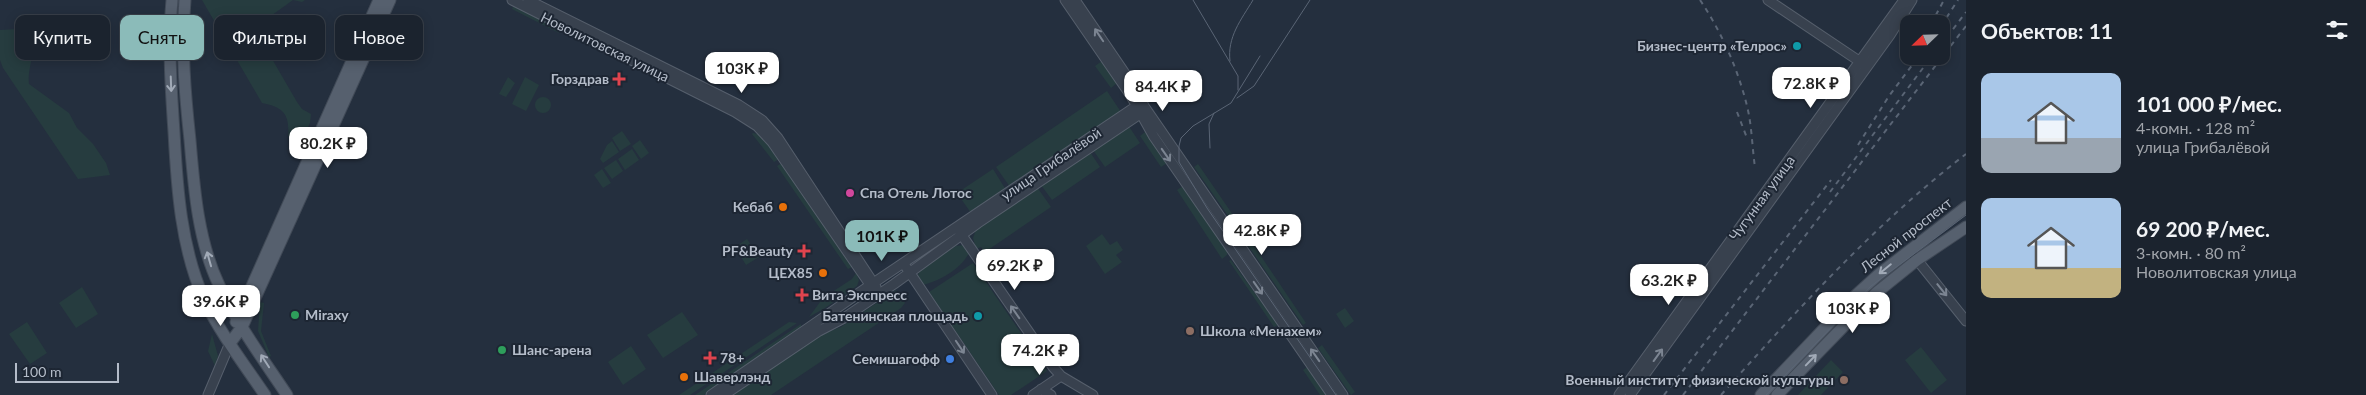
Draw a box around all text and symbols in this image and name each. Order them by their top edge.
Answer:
street label: Новолитовская улица [538,8,672,85]
chip: Купить [15,15,110,60]
chip: Снять [120,15,204,60]
chip: Фильтры [214,15,325,60]
chip: Новое [335,15,423,60]
north arrow [1900,15,1950,65]
map controls [1900,15,1950,65]
icon: filters [2323,16,2351,44]
text: Объектов: 11 [1981,18,2113,43]
one-way arrow [1094,29,1104,43]
place label: Бизнес-центр «Телрос» [1637,37,1787,54]
marker: Бизнес-центр «Телрос» [1791,40,1803,52]
pin: 103K ₽ [701,52,783,94]
text: 103K ₽ [716,58,768,77]
pin: 72.8K ₽ [1765,66,1857,109]
place label: Горздрав [551,70,609,87]
pin: 84.4K ₽ [1117,70,1209,112]
marker: Горздрав [613,73,625,85]
text: 72.8K ₽ [1783,73,1839,92]
one-way arrow [166,75,175,91]
text: 84.4K ₽ [1135,76,1191,95]
text: 101 000 ₽/мес. [2136,91,2282,116]
icon: home [2021,93,2081,153]
text: 4-комн. · 128 m² [2136,118,2255,137]
street label: улица Грибалёвой [997,124,1104,203]
pin: 80.2K ₽ [282,126,374,169]
text: 80.2K ₽ [300,133,356,152]
text: улица Грибалёвой [2136,137,2270,156]
one-way arrow [1161,147,1171,161]
street label: Чугунная улица [1725,152,1798,243]
place label: Спа Отель Лотос [860,184,972,201]
marker: Спа Отель Лотос [844,187,856,199]
street label: Лесной проспект [1856,194,1955,276]
place label: Кебаб [733,198,773,215]
marker: Кебаб [777,201,789,213]
pin: 42.8K ₽ [1216,214,1308,256]
text: 69 200 ₽/мес. [2136,216,2270,241]
icon: home [2021,218,2081,278]
pin: 101K ₽ [841,220,923,262]
text: 42.8K ₽ [1234,220,1290,239]
text: 101K ₽ [856,226,908,245]
place label: PF&Beauty [722,242,794,259]
text: 3-комн. · 80 m² [2136,243,2246,262]
marker: PF&Beauty [797,244,811,258]
pin: 69.2K ₽ [969,248,1061,291]
one-way arrow [204,251,214,267]
text: 69.2K ₽ [987,255,1043,274]
text: Новолитовская улица [2136,262,2297,281]
place label: ЦЕХ85 [768,264,813,281]
pin: 63.2K ₽ [1623,264,1715,306]
one-way arrow [1879,264,1892,275]
marker: ЦЕХ85 [817,267,829,279]
text: 63.2K ₽ [1641,270,1697,289]
one-way arrow [1254,281,1264,295]
pin: 39.6K ₽ [175,284,267,327]
one-way arrow [1936,284,1947,297]
place label: Вита Экспресс [812,286,907,303]
marker: Вита Экспресс [796,289,808,301]
text: 39.6K ₽ [193,291,249,310]
pin: 103K ₽ [1812,292,1894,334]
text: 103K ₽ [1827,298,1879,317]
place label: Miraxy [305,306,349,323]
one-way arrow [1010,306,1020,320]
place label: Батенинская площадь [822,307,968,324]
marker: Miraxy [289,309,301,321]
marker: Батенинская площадь [972,310,984,322]
place label: Школа «Менахем» [1200,322,1322,339]
marker: Школа «Менахем» [1184,325,1196,337]
pin: 74.2K ₽ [994,334,1086,376]
one-way arrow [955,339,965,353]
text: 74.2K ₽ [1012,340,1068,359]
place label: Шанс-арена [512,341,592,358]
marker: Шанс-арена [496,344,508,356]
one-way arrow [1310,348,1320,362]
place label: 78+ [720,349,744,366]
one-way arrow [1653,349,1663,363]
place label: Семишагофф [852,350,940,367]
marker: 78+ [704,352,716,364]
marker: Семишагофф [944,353,956,365]
one-way arrow [1805,353,1817,366]
one-way arrow [259,355,269,369]
scale bar [15,360,119,383]
text: 100 m [22,363,61,380]
place label: Шаверлэнд [694,368,771,385]
marker: Шаверлэнд [678,371,690,383]
place label: Военный институт физической культуры [1565,371,1834,388]
marker: Военный институт физической культуры [1838,374,1850,386]

